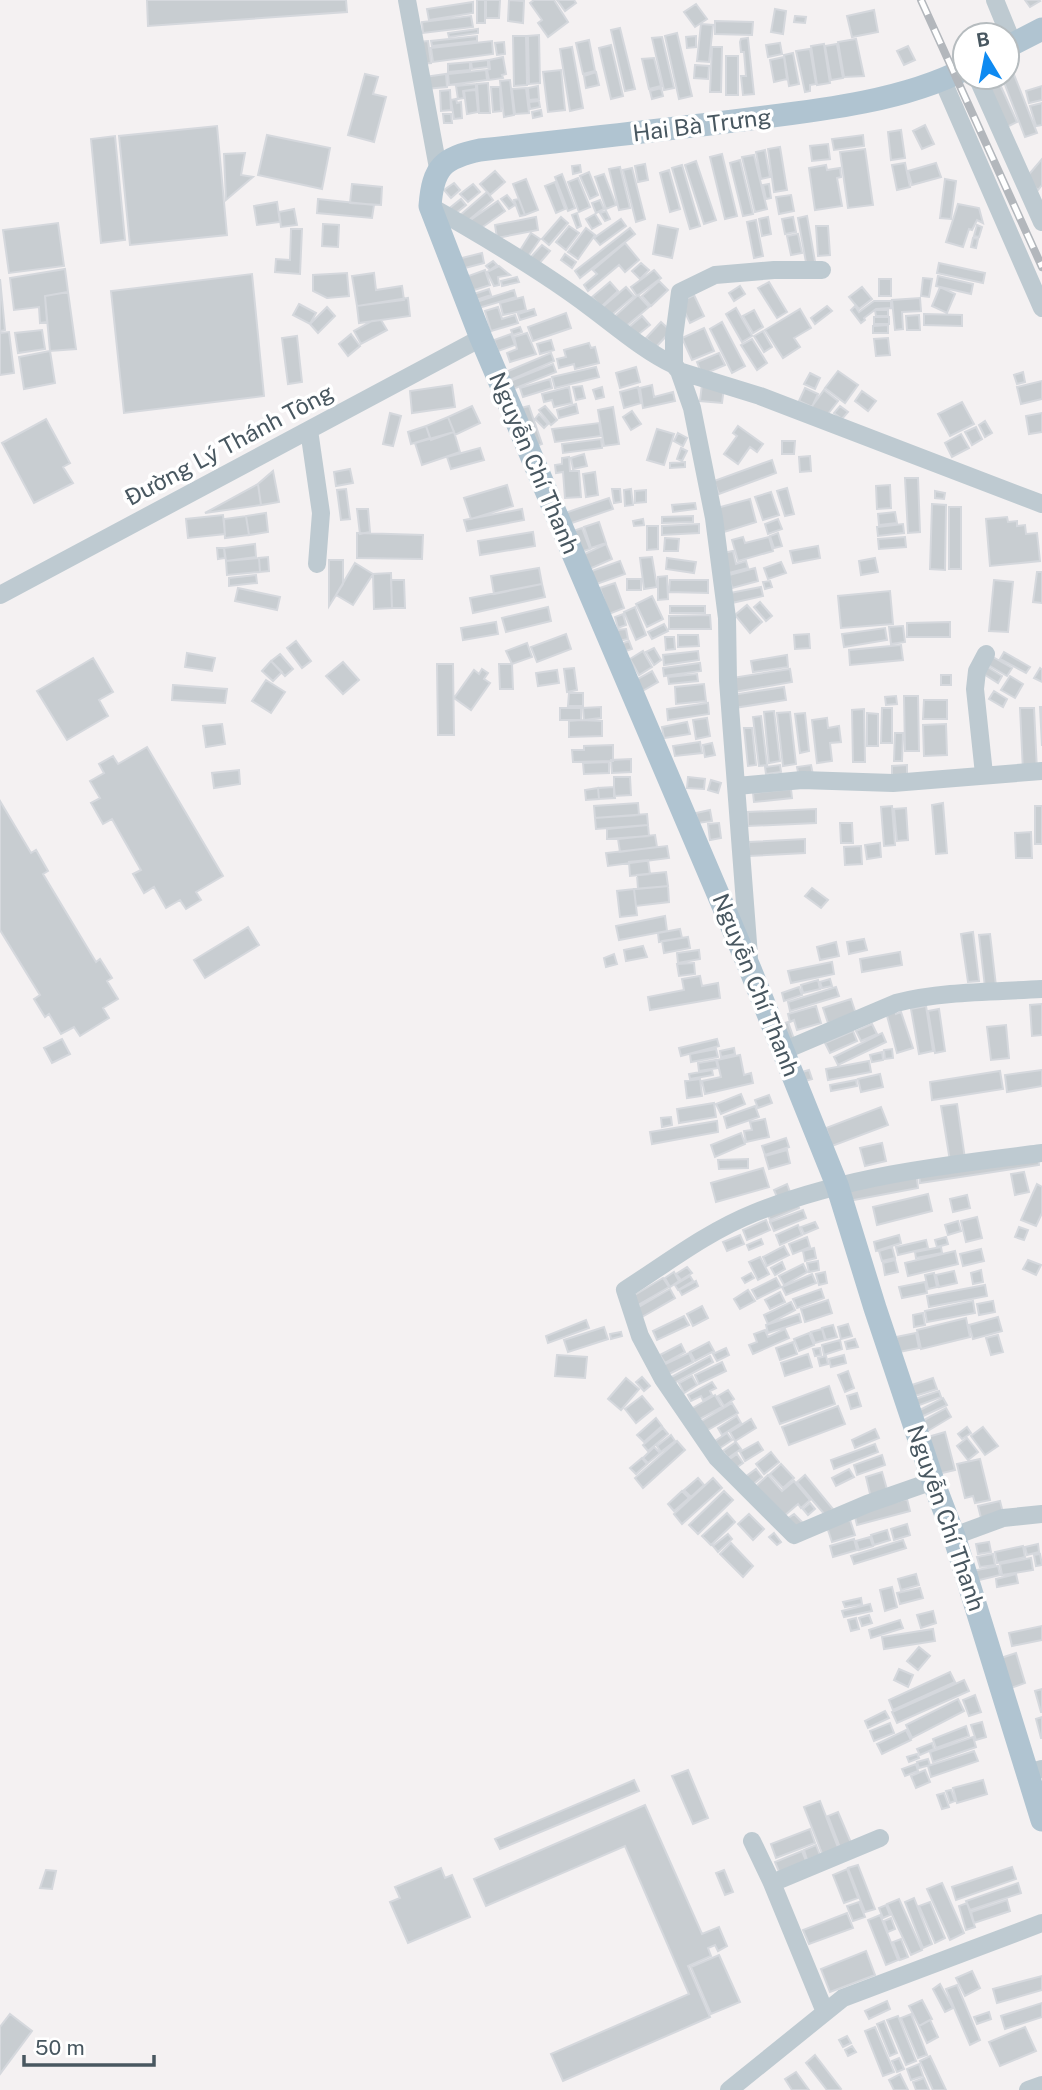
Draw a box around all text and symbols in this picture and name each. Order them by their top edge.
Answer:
north arrow [951,21,1021,91]
text: B [975,27,991,51]
street label: Hai Bà Trưng [631,103,773,146]
street label: Nguyễn Chí Thanh [484,368,585,558]
street label: Đường Lý Thánh Tông [120,378,338,511]
street label: Nguyễn Chí Thanh [707,889,805,1080]
street label: Nguyễn Chí Thanh [902,1421,991,1614]
scale bar [24,2024,154,2068]
text: 50 m [35,2035,85,2060]

